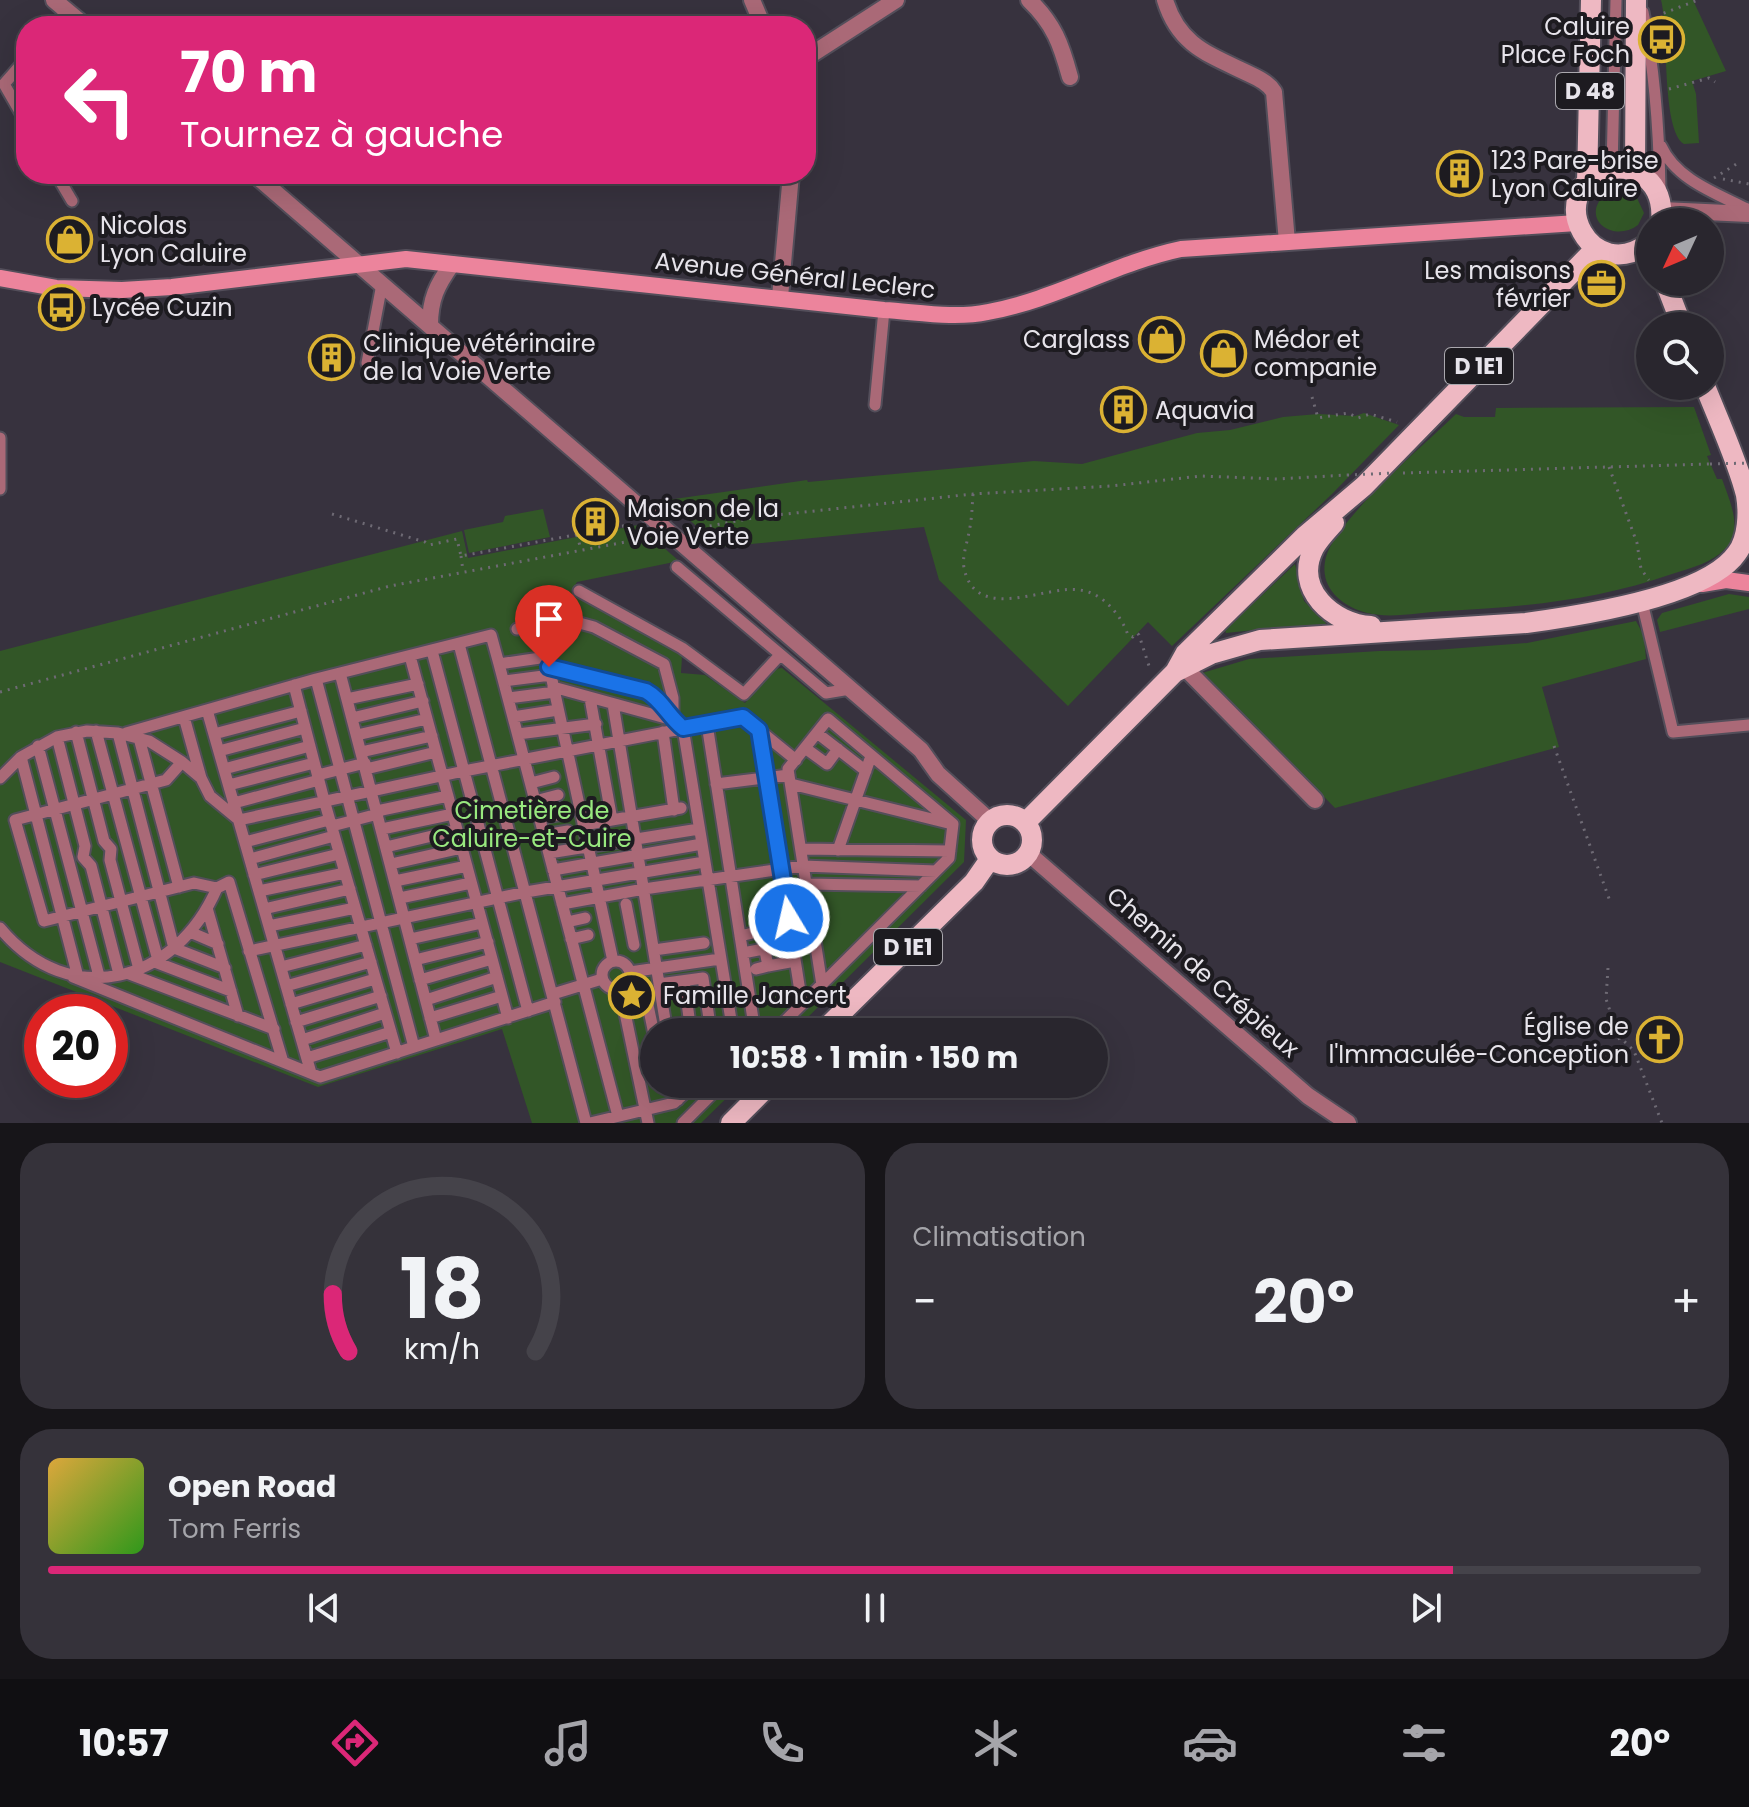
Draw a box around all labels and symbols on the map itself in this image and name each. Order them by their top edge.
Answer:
place label: Caluire Place Foch [1501,10,1630,71]
bus stop icon: Caluire Place Foch [1637,16,1685,64]
road number: D 48 [1556,73,1624,109]
place label: 123 Pare-brise Lyon Caluire [1491,144,1659,205]
building icon: 123 Pare-brise Lyon Caluire [1436,150,1484,198]
north arrow [1636,208,1724,296]
place label: Nicolas Lyon Caluire [100,209,247,270]
shop icon: Nicolas Lyon Caluire [45,215,93,263]
street label: Avenue Général Leclerc [653,244,937,306]
place label: Les maisons février [1424,254,1571,315]
office icon: Les maisons février [1578,260,1626,308]
bus stop icon: Lycée Cuzin [37,283,85,331]
place label: Lycée Cuzin [92,291,233,324]
shop icon: Carglass [1137,315,1185,363]
place label: Carglass [1023,323,1130,356]
place label: Médor et companie [1254,323,1377,384]
place label: Clinique vétérinaire de la Voie Verte [363,327,596,388]
shop icon: Médor et companie [1199,329,1247,377]
building icon: Clinique vétérinaire de la Voie Verte [308,333,356,381]
road number: D 1E1 [1445,348,1513,384]
building icon: Aquavia [1100,386,1148,434]
place label: Aquavia [1155,394,1255,427]
place label: Maison de la Voie Verte [627,492,779,553]
building icon: Maison de la Voie Verte [572,498,620,546]
pin [515,585,583,667]
park label: Cimetière de Caluire-et-Cuire [432,794,632,855]
position arrow [747,876,831,960]
street label: Chemin de Crépieux [1100,879,1307,1065]
road number: D 1E1 [874,929,942,965]
place icon: Famille Jancert [608,971,656,1019]
place label: Famille Jancert [663,979,846,1012]
speed limit sign: 20 [24,994,128,1098]
place label: Église de l'Immaculée-Conception [1329,1010,1629,1071]
church icon: Église de l'Immaculée-Conception [1636,1016,1684,1064]

